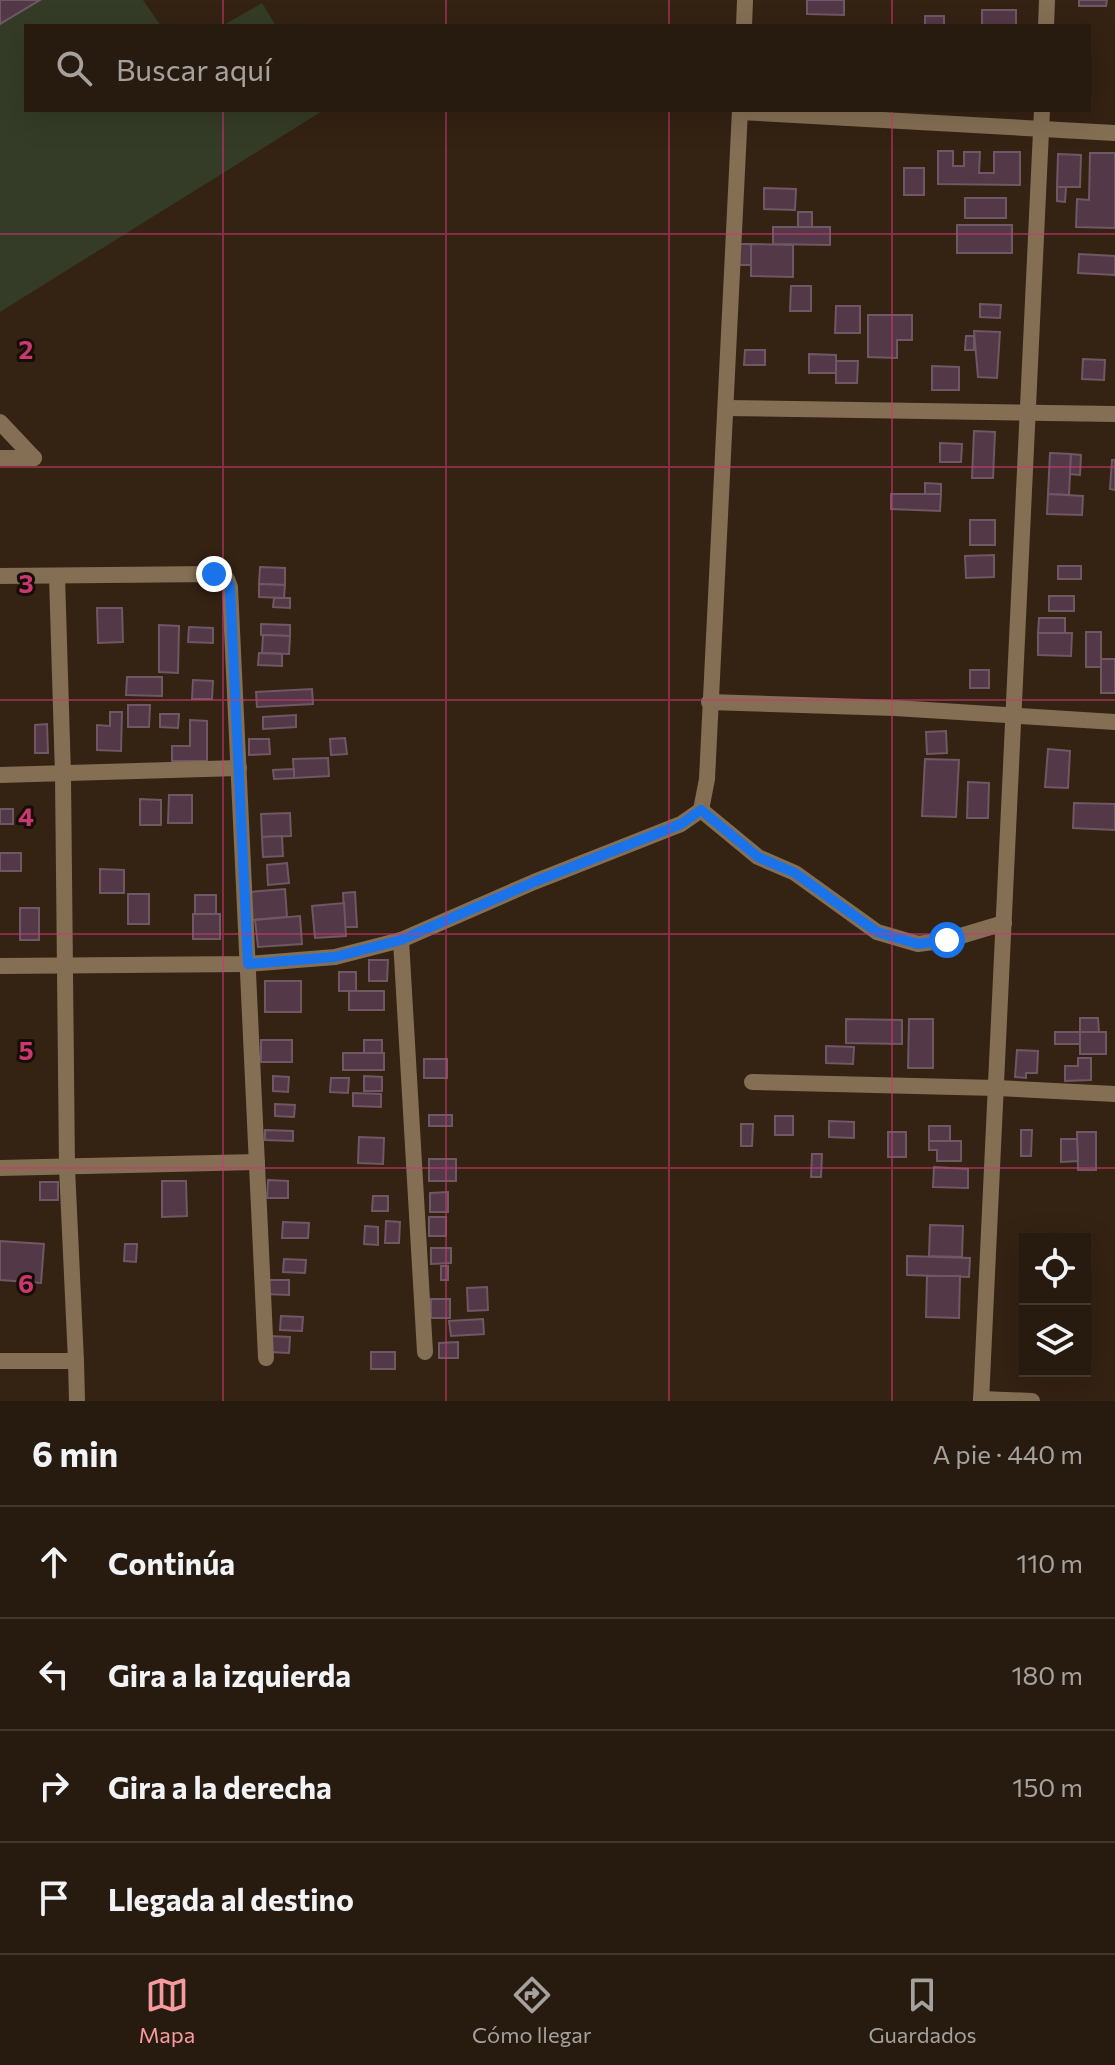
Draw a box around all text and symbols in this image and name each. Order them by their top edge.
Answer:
search box [24,24,1091,112]
icon: search [52,46,96,90]
text: Buscar aquí [116,50,272,87]
text: 2 [19,333,33,364]
route end [196,556,232,592]
text: 3 [18,567,34,598]
text: 4 [18,800,34,831]
route start [929,922,965,958]
text: 5 [18,1034,34,1065]
map controls [1019,1233,1091,1377]
button: locate [1019,1233,1091,1305]
text: 6 [18,1267,34,1298]
button: layers [1019,1305,1091,1377]
text: 6 min [32,1432,118,1474]
text: A pie · 440 m [932,1438,1083,1469]
icon: ahead [32,1540,76,1584]
text: Continúa [108,1544,235,1581]
text: 110 m [1016,1547,1083,1578]
icon: left [32,1652,76,1696]
text: Gira a la izquierda [108,1656,351,1693]
text: 180 m [1011,1659,1083,1690]
icon: right [32,1764,76,1808]
text: Gira a la derecha [108,1768,332,1805]
text: 150 m [1012,1771,1083,1802]
icon: arrive [32,1876,76,1920]
text: Llegada al destino [108,1880,354,1917]
tab: Mapa [138,1973,195,2048]
tab: Cómo llegar [472,1973,592,2048]
tab: Guardados [868,1973,977,2048]

